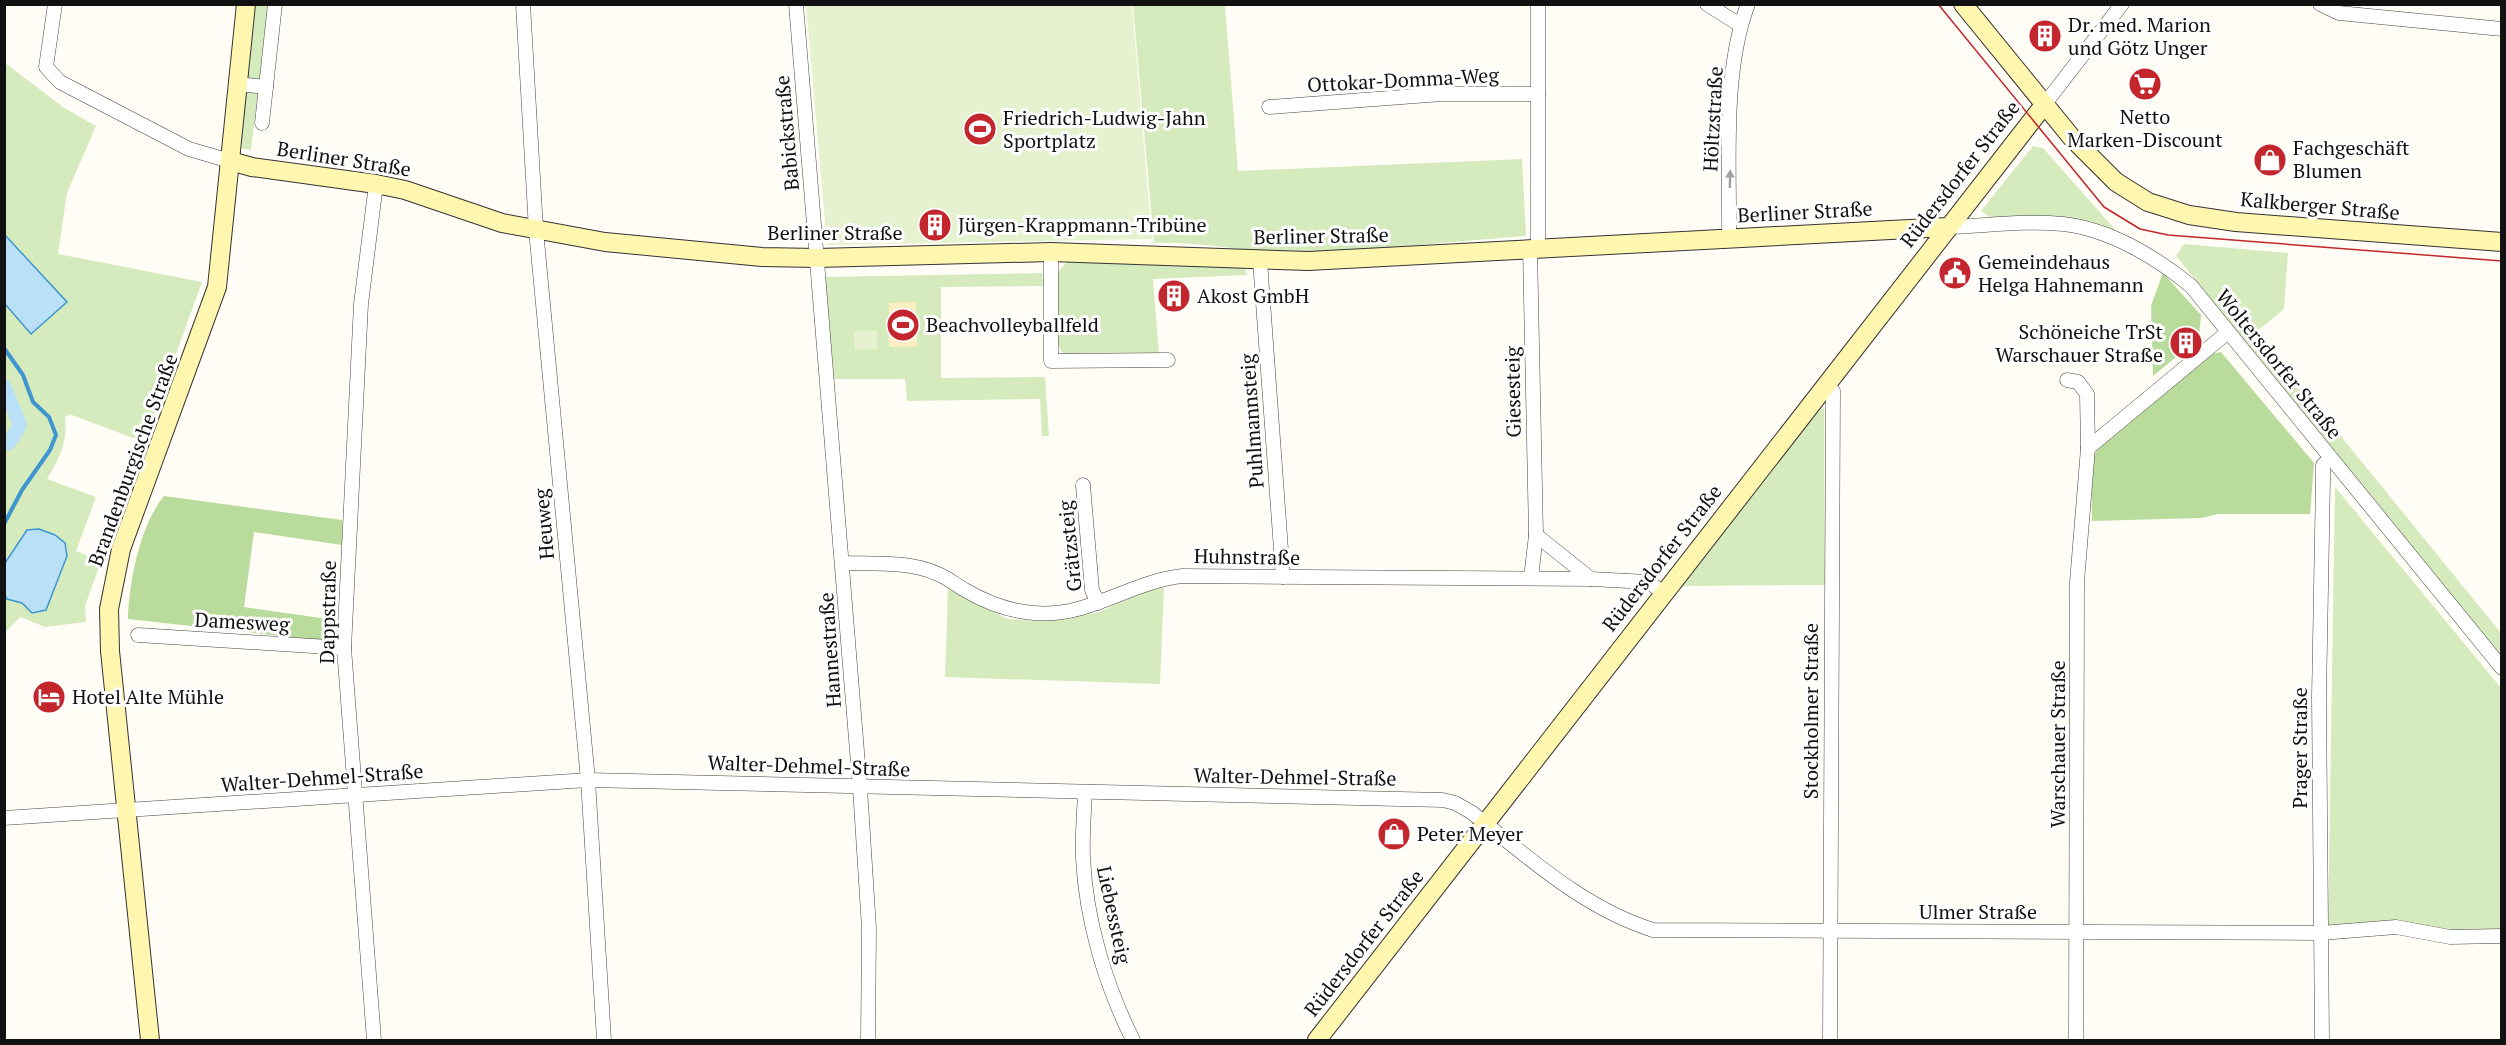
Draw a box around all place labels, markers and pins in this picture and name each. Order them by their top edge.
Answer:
place label: Dr. med. Marion und Götz Unger [2068,11,2211,61]
building icon: Dr. med. Marion und Götz Unger [2027,18,2063,54]
supermarket icon: Netto Marken-Discount [2127,66,2163,102]
place label: Netto Marken-Discount [2067,103,2223,153]
place label: Friedrich-Ludwig-Jahn Sportplatz [1003,104,1206,154]
sports icon: Friedrich-Ludwig-Jahn Sportplatz [962,111,998,147]
place label: Fachgeschäft Blumen [2293,134,2410,184]
shop icon: Fachgeschäft Blumen [2252,142,2288,178]
building icon: Jürgen-Krappmann-Tribüne [917,207,953,243]
place label: Jürgen-Krappmann-Tribüne [958,211,1206,238]
place label: Gemeindehaus Helga Hahnemann [1978,248,2144,298]
public building icon: Gemeindehaus Helga Hahnemann [1937,255,1973,291]
building icon: Akost GmbH [1156,278,1192,314]
place label: Akost GmbH [1197,282,1309,309]
sports icon: Beachvolleyballfeld [885,307,921,343]
place label: Beachvolleyballfeld [926,311,1099,338]
place label: Schöneiche TrSt Warschauer Straße [1995,318,2164,368]
building icon: Schöneiche TrSt Warschauer Straße [2168,325,2204,361]
hotel icon: Hotel Alte Mühle [31,679,67,715]
place label: Hotel Alte Mühle [72,683,224,710]
shop icon: Peter Meyer [1376,816,1412,852]
place label: Peter Meyer [1417,820,1523,847]

